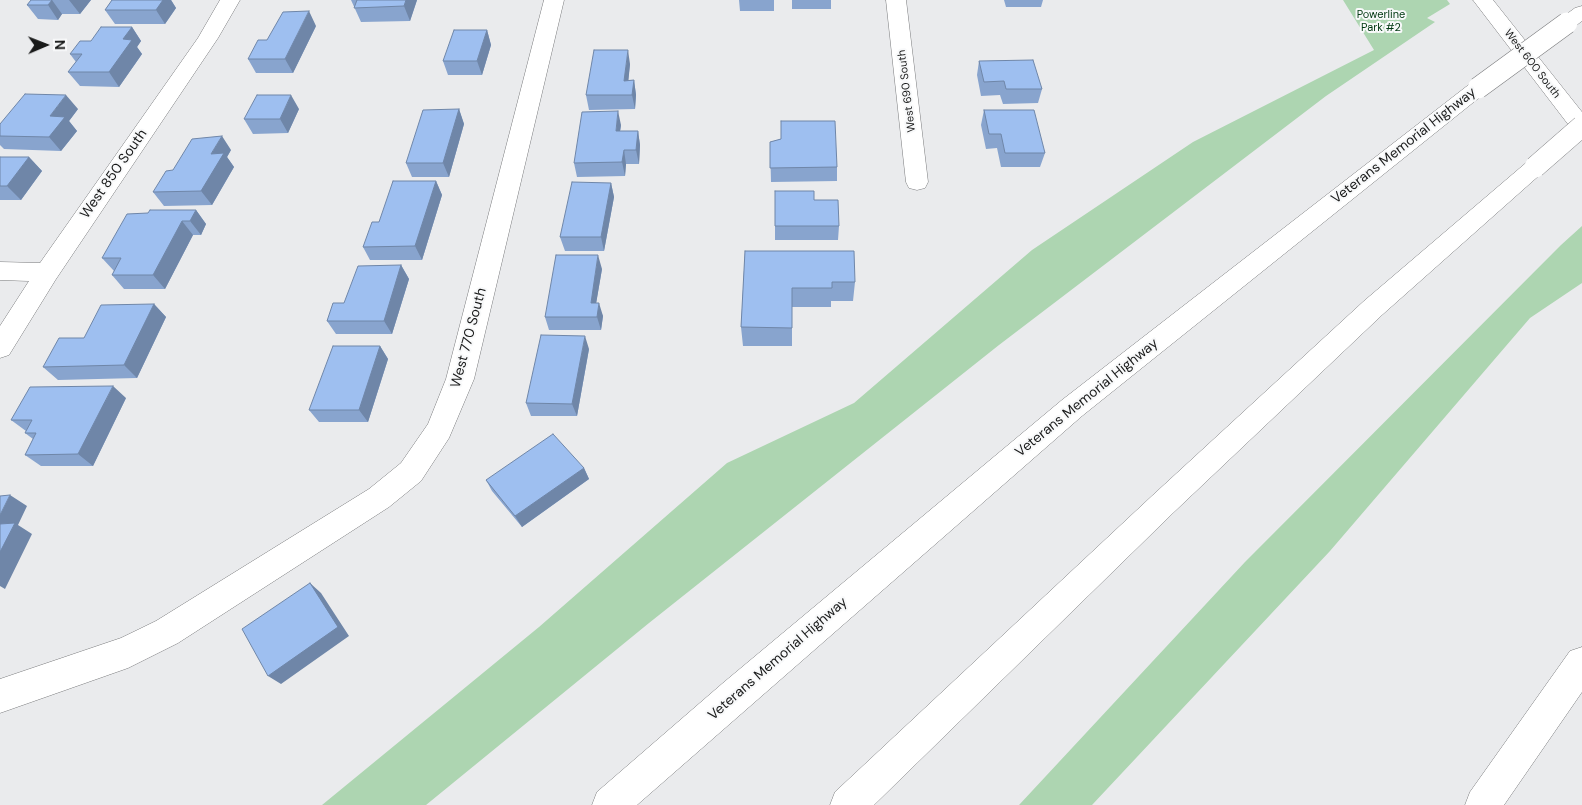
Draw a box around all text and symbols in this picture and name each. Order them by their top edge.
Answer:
park label: Powerline Park #2 [1357,8,1405,34]
north arrow [20,20,70,70]
street label: West 600 South [1501,27,1563,101]
text: N [51,39,69,50]
street label: West 690 South [895,49,919,133]
street label: Veterans Memorial Highway [1328,84,1480,208]
street label: West 850 South [77,126,151,222]
street label: West 770 South [448,286,490,390]
street label: Veterans Memorial Highway [1012,335,1162,461]
street label: Veterans Memorial Highway [705,594,851,724]

